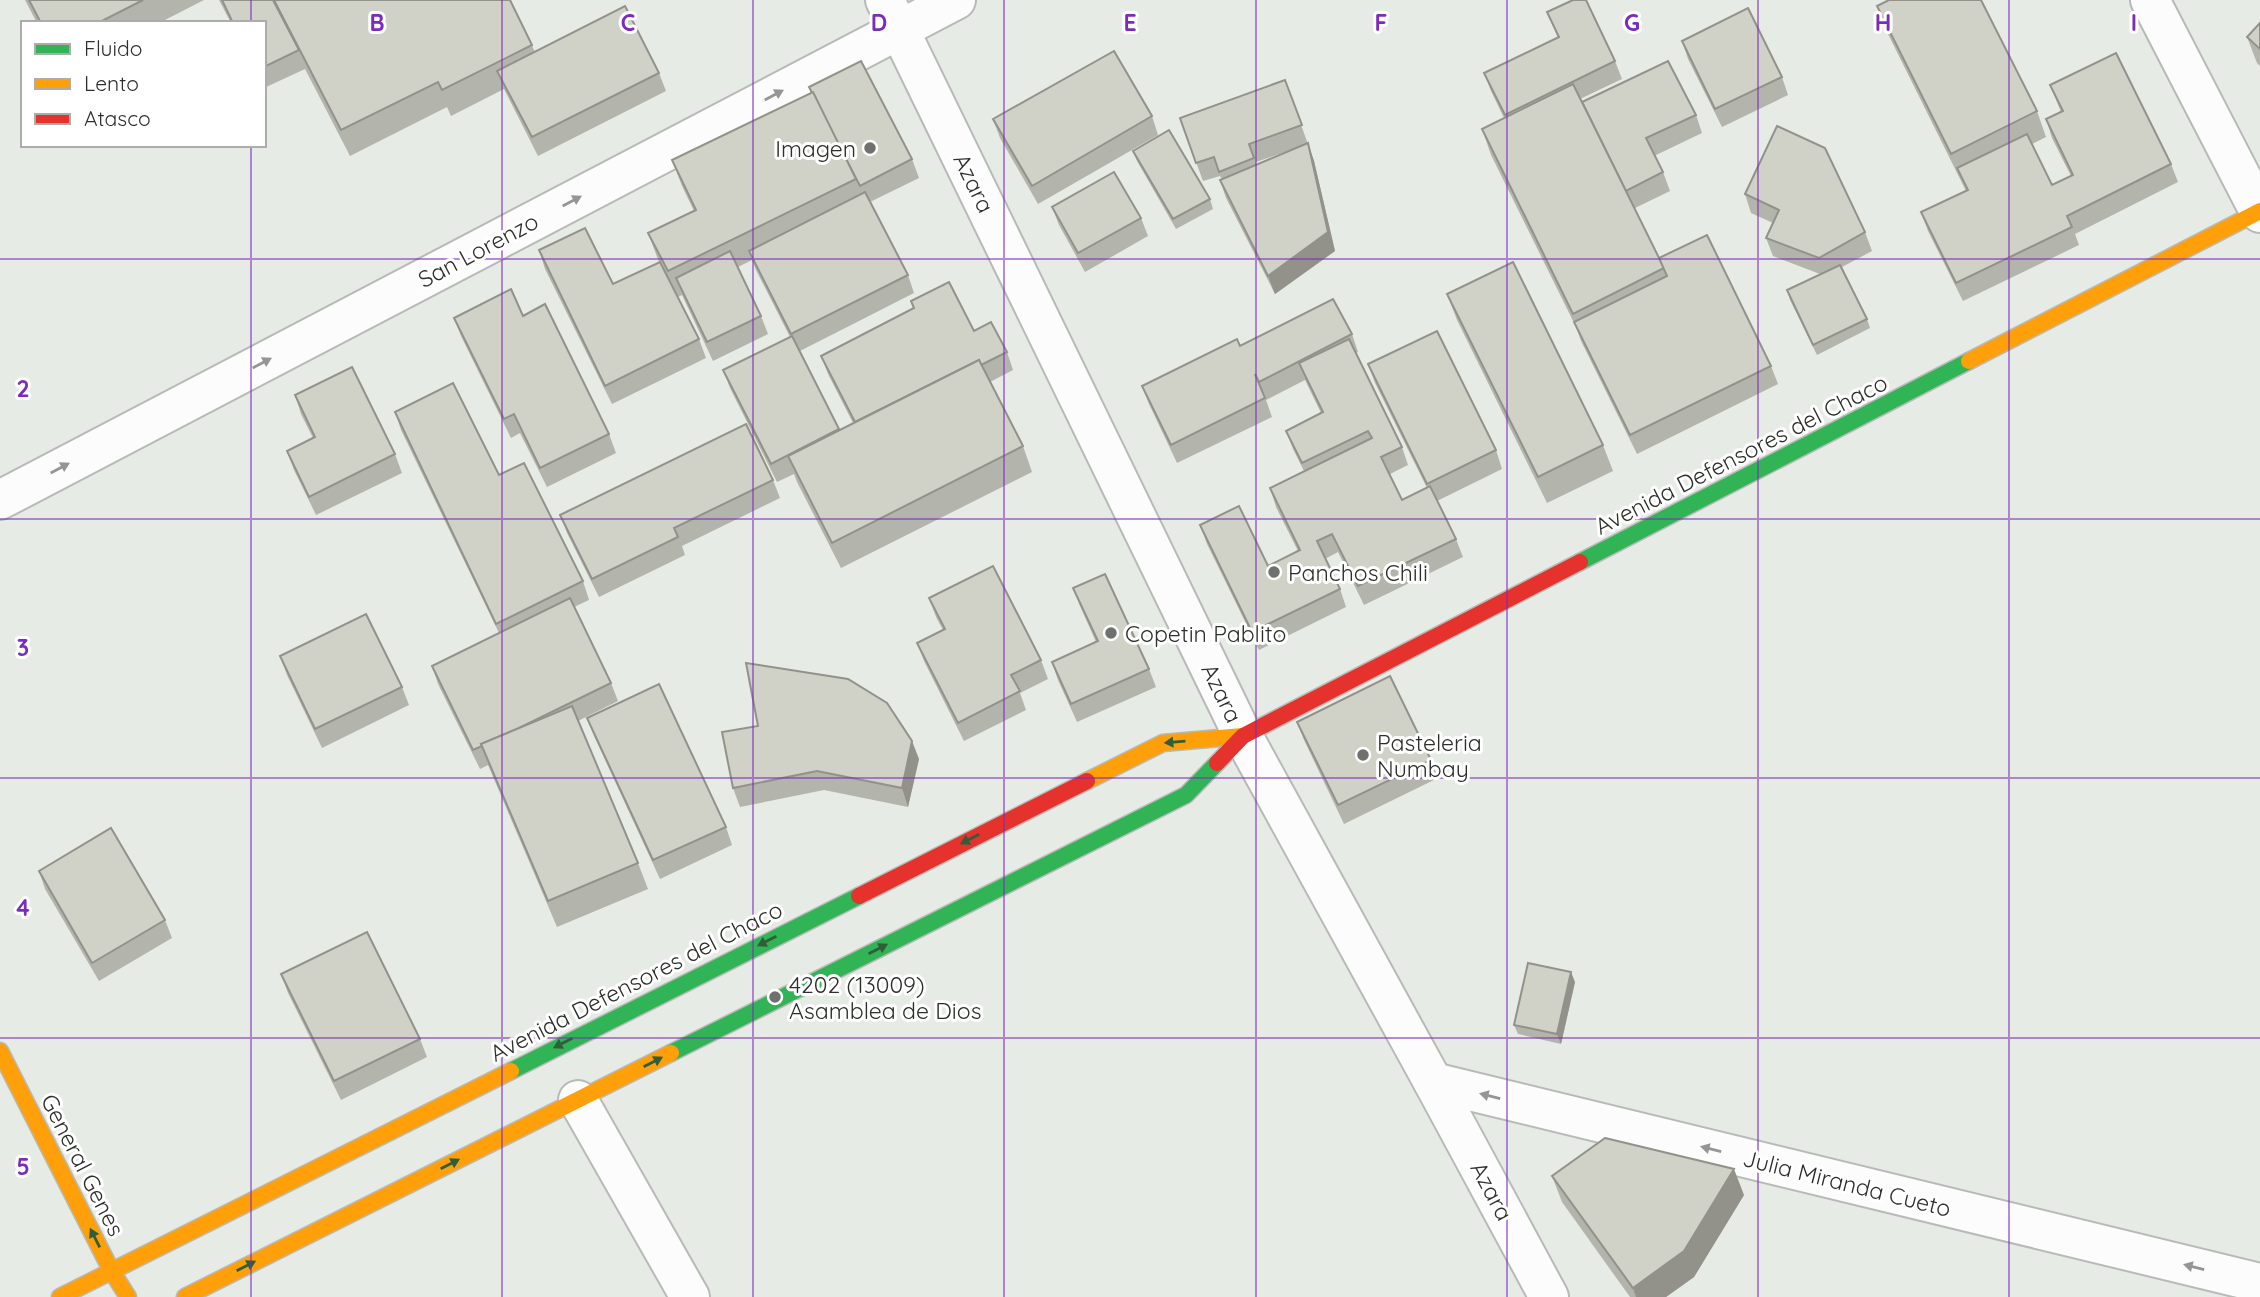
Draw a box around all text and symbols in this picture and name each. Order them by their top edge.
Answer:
text: B [369,8,385,37]
text: C [621,8,635,37]
text: D [871,8,887,37]
text: E [1123,8,1137,37]
text: F [1375,8,1387,37]
text: G [1624,8,1640,37]
text: H [1875,8,1891,37]
text: I [2131,8,2137,37]
legend [21,21,266,147]
text: Fluido [84,35,142,61]
text: Lento [84,70,139,96]
one-way arrow [764,89,783,101]
text: Atasco [84,105,151,131]
place label: Imagen [775,134,856,163]
marker: Imagen [862,140,878,156]
street label: Azara [947,149,1001,217]
one-way arrow [562,195,582,206]
street label: San Lorenzo [413,206,543,294]
one-way arrow [252,357,272,369]
street label: Avenida Defensores del Chaco [1590,367,1892,541]
text: 2 [16,374,30,403]
one-way arrow [51,463,71,475]
place label: Panchos Chili [1288,558,1428,587]
marker: Panchos Chili [1266,564,1282,580]
place label: Copetin Pablito [1125,619,1286,648]
marker: Copetin Pablito [1103,625,1119,641]
text: 3 [17,633,29,662]
street label: Azara [1195,659,1249,727]
place label: Pasteleria Numbay [1377,728,1482,783]
one-way arrow [1164,737,1186,748]
marker: Pasteleria Numbay [1355,747,1371,763]
one-way arrow [960,834,980,845]
text: 4 [16,893,30,922]
street label: Avenida Defensores del Chaco [485,894,787,1068]
one-way arrow [757,936,777,947]
one-way arrow [868,944,888,955]
place label: 4202 (13009) Asamblea de Dios [789,970,981,1025]
marker: 4202 (13009) Asamblea de Dios [767,989,783,1005]
one-way arrow [553,1038,573,1049]
one-way arrow [643,1057,663,1068]
street label: General Genes [35,1089,131,1241]
one-way arrow [1479,1090,1501,1101]
one-way arrow [1700,1143,1722,1154]
street label: Julia Miranda Cueto [1740,1143,1954,1223]
text: 5 [16,1152,30,1181]
street label: Azara [1465,1157,1519,1225]
one-way arrow [440,1159,460,1170]
one-way arrow [89,1228,100,1248]
one-way arrow [236,1261,256,1272]
one-way arrow [2183,1261,2205,1272]

